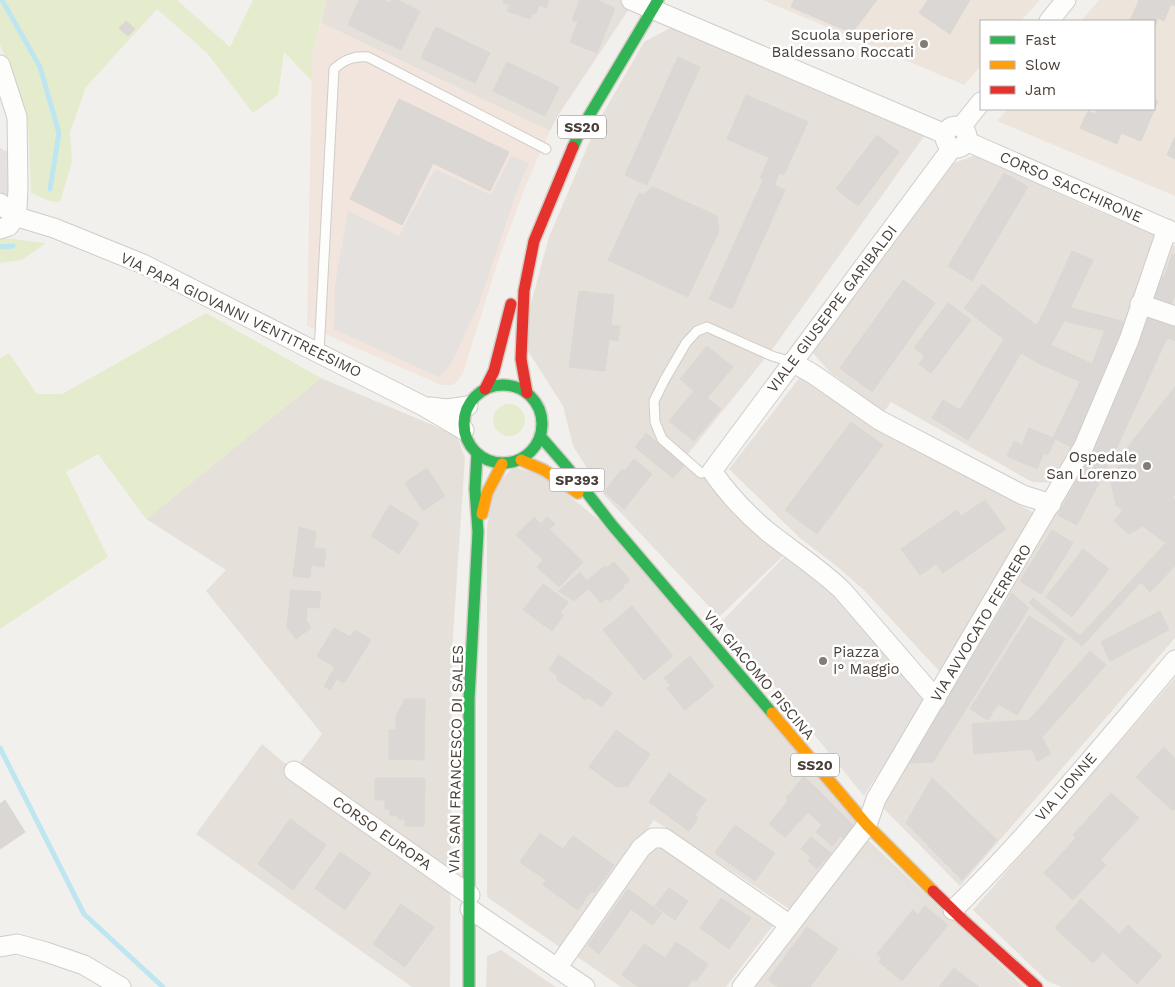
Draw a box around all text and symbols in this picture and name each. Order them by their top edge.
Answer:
legend [980,20,1155,110]
place label: Scuola superiore Baldessano Roccati [771,26,914,61]
text: Fast [1025,31,1057,49]
marker: Scuola superiore Baldessano Roccati [918,38,930,50]
text: Slow [1025,56,1061,74]
text: Jam [1025,81,1056,99]
road number: SS20 [558,115,606,138]
street label: CORSO SACCHIRONE [997,147,1145,227]
street label: VIALE GIUSEPPE GARIBALDI [763,222,901,396]
street label: VIA PAPA GIOVANNI VENTITREESIMO [118,249,364,381]
place label: Ospedale San Lorenzo [1046,448,1137,483]
marker: Ospedale San Lorenzo [1141,460,1153,472]
road number: SP393 [550,468,604,492]
street label: VIA AVVOCATO FERRERO [927,541,1035,705]
street label: VIA GIACOMO PISCINA [700,607,818,743]
place label: Piazza I° Maggio [833,643,900,678]
street label: VIA SAN FRANCESCO DI SALES [445,645,467,873]
marker: Piazza I° Maggio [817,655,829,667]
street label: VIA LIONNE [1031,749,1101,825]
road number: SS20 [791,754,839,776]
street label: CORSO EUROPA [329,792,435,874]

